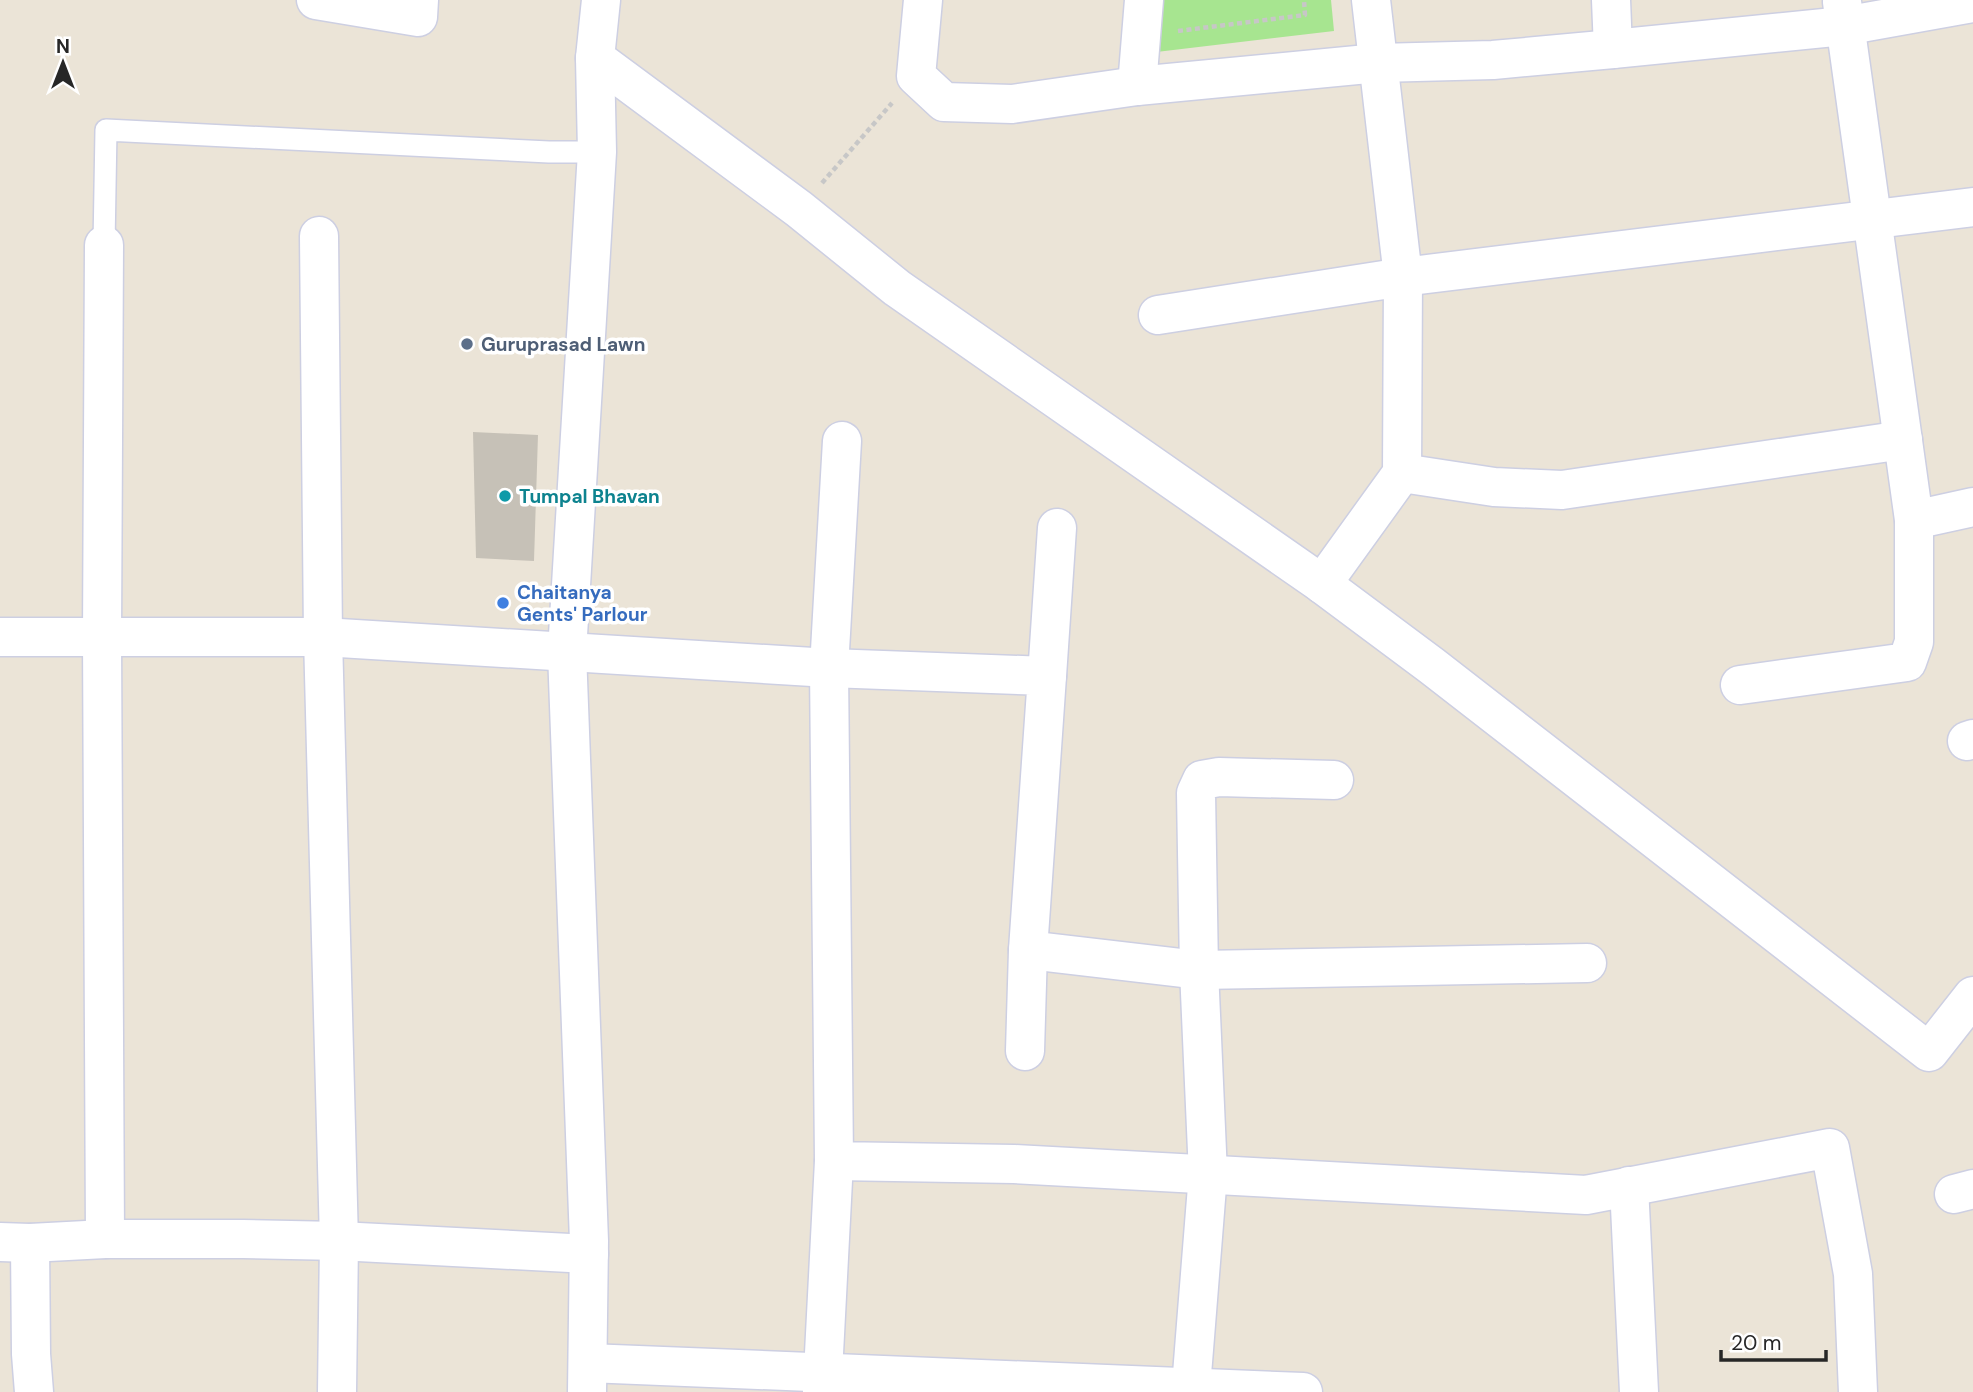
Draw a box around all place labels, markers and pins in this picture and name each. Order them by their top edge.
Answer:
place label: Guruprasad Lawn [481,332,645,357]
marker: Guruprasad Lawn [459,336,475,352]
place label: Tumpal Bhavan [519,484,660,509]
marker: Tumpal Bhavan [497,488,513,504]
place label: Chaitanya Gents' Parlour [517,580,648,627]
marker: Chaitanya Gents' Parlour [495,595,511,611]

